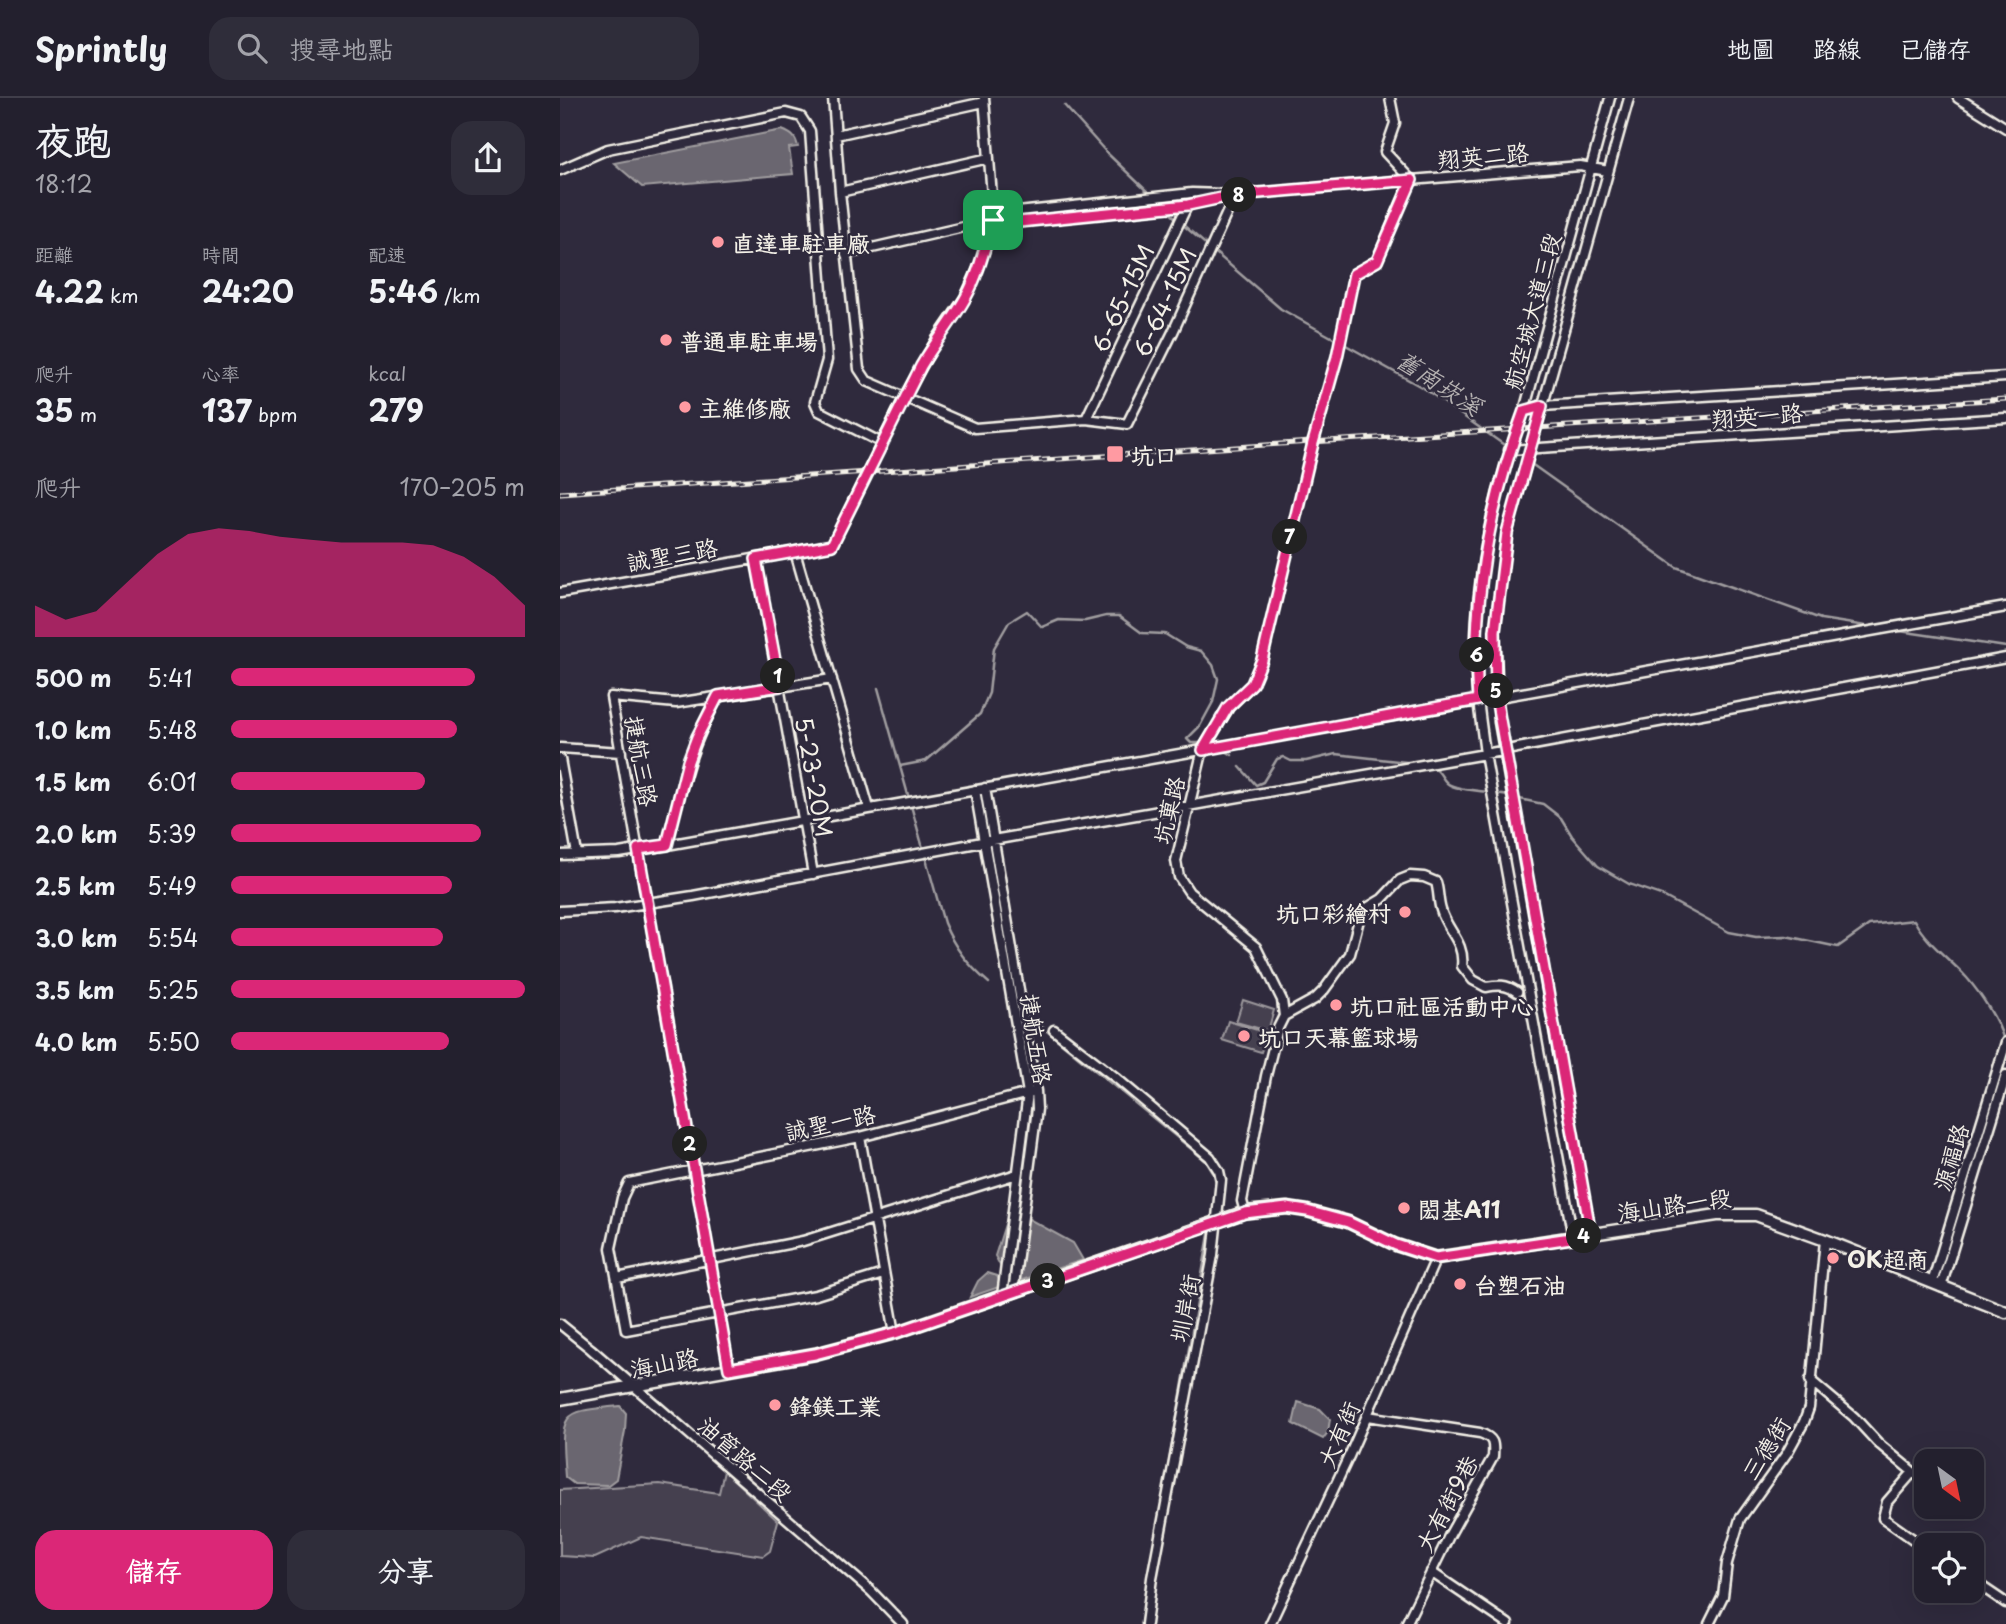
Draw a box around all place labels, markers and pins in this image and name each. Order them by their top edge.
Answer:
pin: 8 [1222,178,1256,212]
pin [963,190,1023,250]
place label: 直達車駐車廠 [732,225,870,260]
marker: 直達車駐車廠 [710,234,726,250]
place label: 普通車駐車場 [680,323,818,358]
marker: 普通車駐車場 [658,332,674,348]
place label: 主維修廠 [699,390,791,425]
marker: 主維修廠 [677,399,693,415]
place label: 坑口 [1131,437,1177,472]
marker: 坑口 [1105,444,1125,464]
pin: 7 [1272,520,1308,555]
pin: 6 [1460,638,1494,672]
pin: 1 [760,658,795,694]
pin: 5 [1478,674,1514,708]
place label: 坑口彩繪村 [1276,895,1391,930]
marker: 坑口彩繪村 [1397,904,1413,920]
place label: 坑口社區活動中心 [1350,988,1534,1023]
marker: 坑口社區活動中心 [1328,997,1344,1013]
place label: 坑口天幕籃球場 [1258,1019,1419,1054]
marker: 坑口天幕籃球場 [1236,1028,1252,1044]
pin: 2 [673,1126,708,1162]
place label: 閎基A11 [1418,1191,1501,1226]
marker: 閎基A11 [1396,1200,1412,1216]
pin: 4 [1566,1218,1602,1254]
place label: OK超商 [1847,1241,1928,1276]
marker: OK超商 [1825,1250,1841,1266]
pin: 3 [1030,1264,1065,1298]
place label: 台塑石油 [1474,1267,1566,1302]
marker: 台塑石油 [1452,1276,1468,1292]
place label: 鋒鎂工業 [789,1388,881,1423]
marker: 鋒鎂工業 [767,1397,783,1413]

